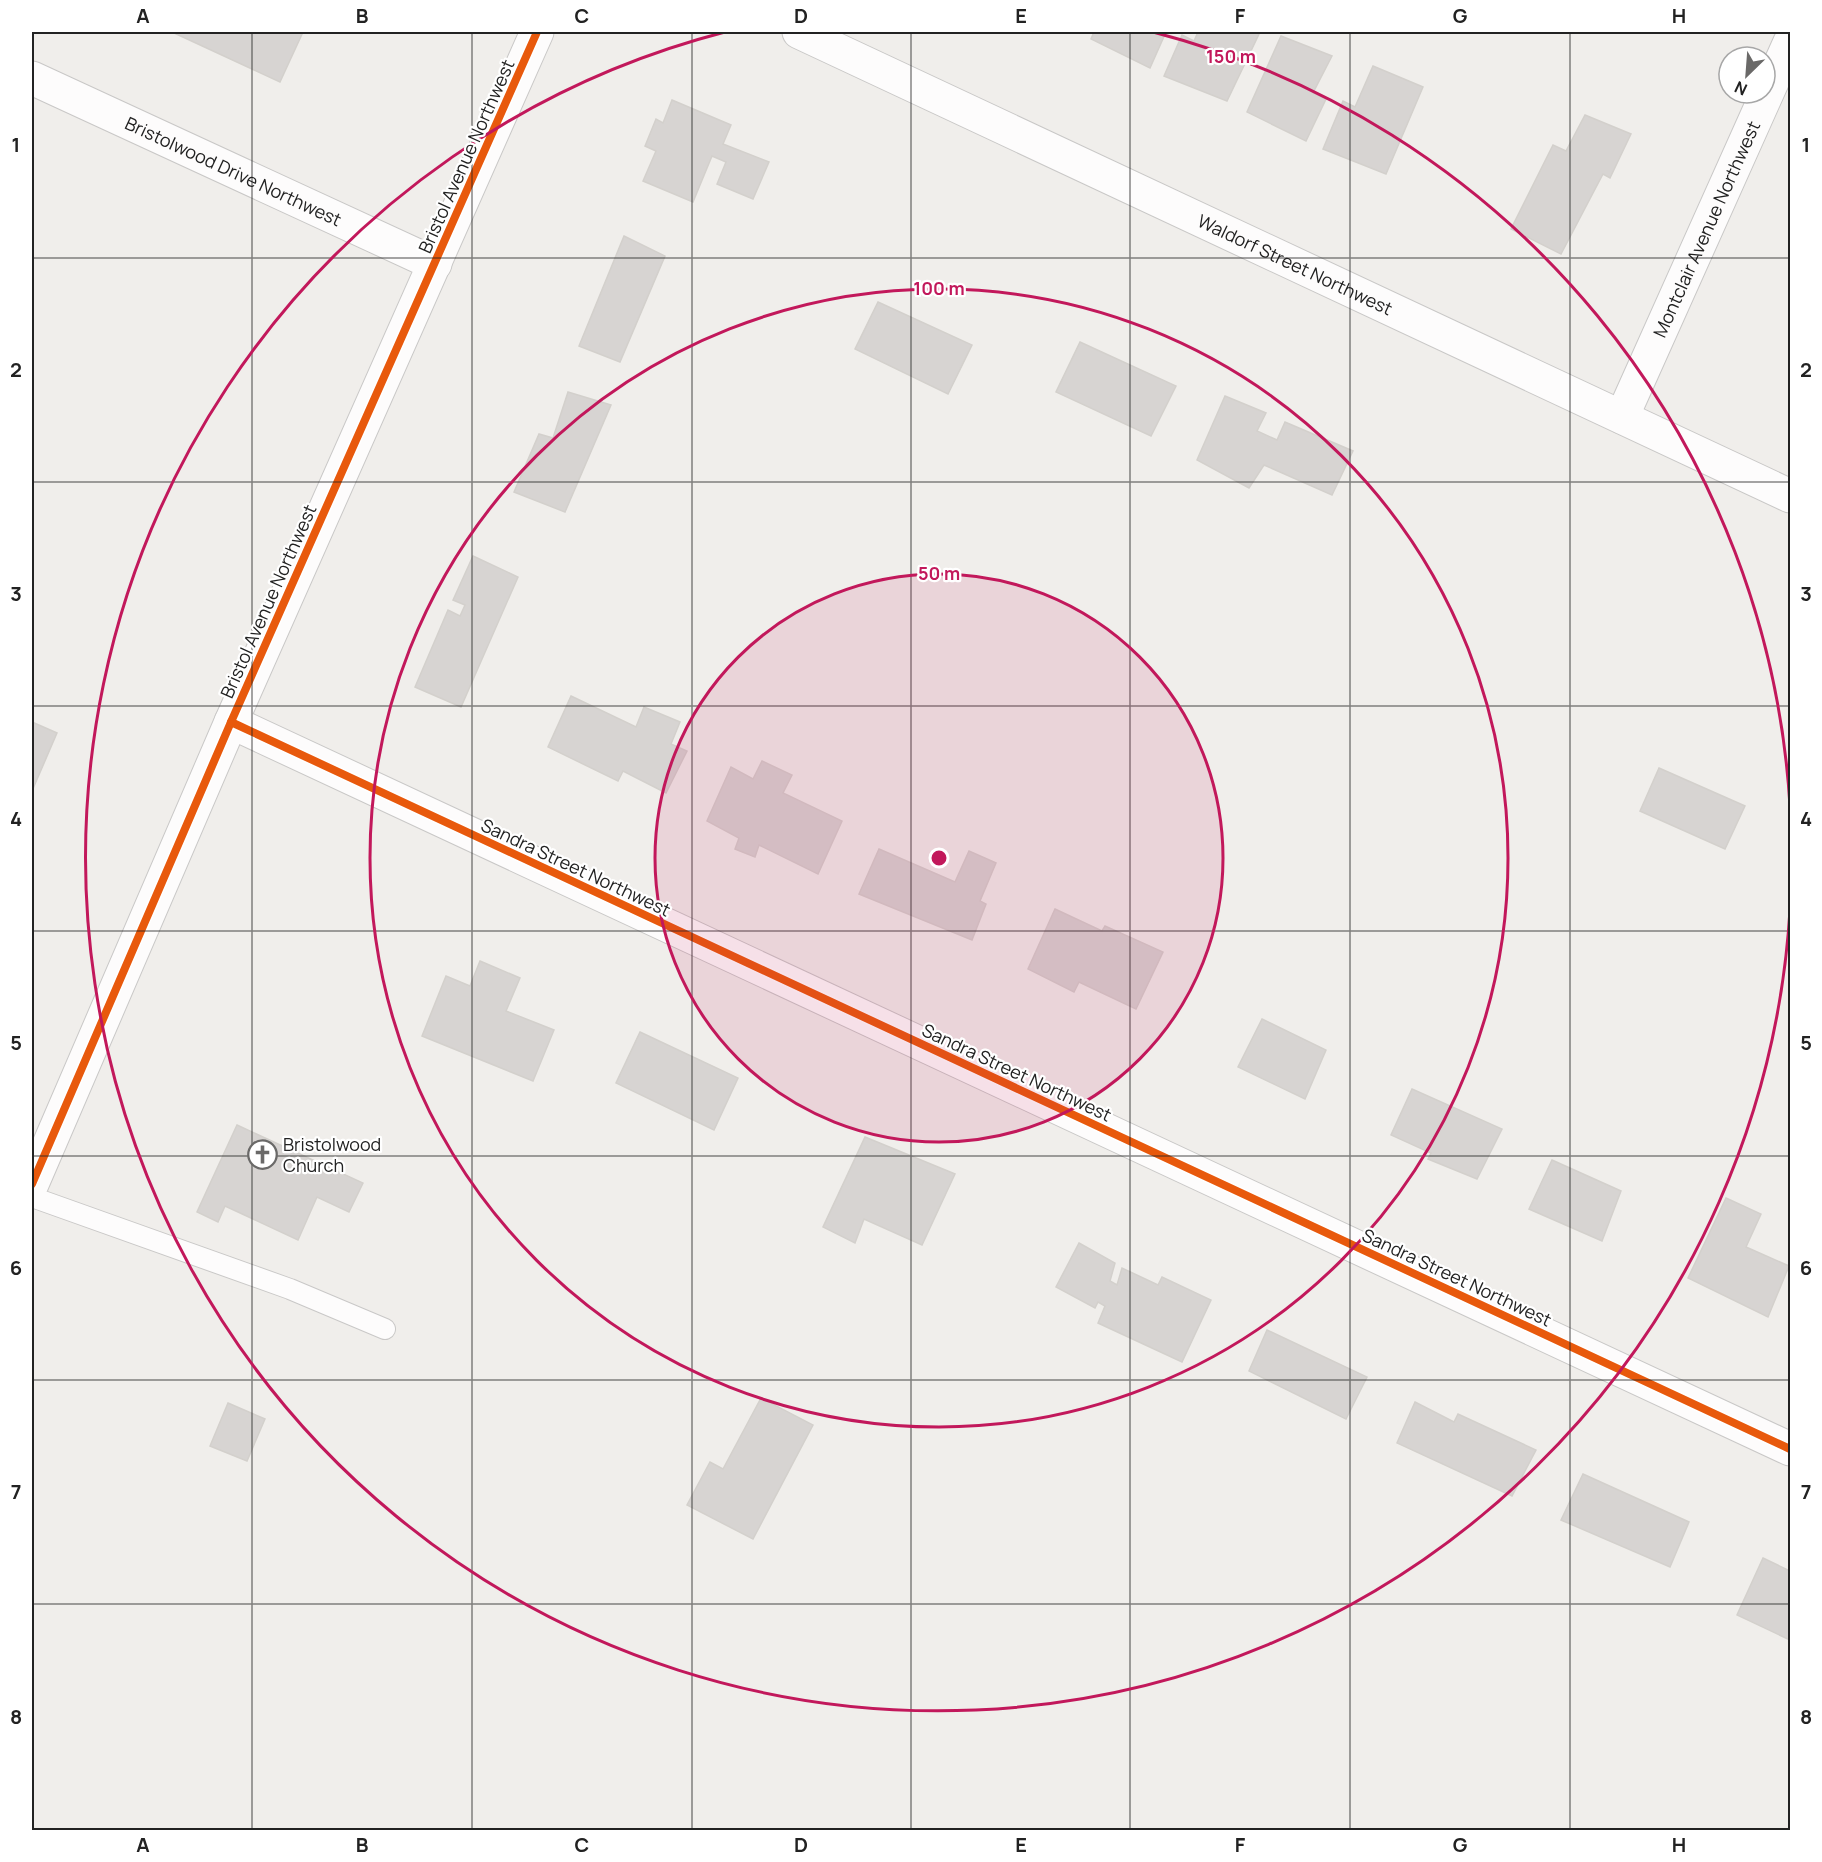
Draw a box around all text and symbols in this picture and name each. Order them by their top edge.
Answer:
text: A [136,2,150,29]
text: B [356,2,369,29]
text: C [575,2,589,29]
text: D [794,2,808,29]
text: E [1015,2,1027,29]
text: F [1235,2,1246,29]
text: G [1453,2,1468,29]
text: H [1672,2,1686,29]
text: 150 m [1206,44,1256,68]
north arrow [1717,45,1777,105]
street label: Bristol Avenue Northwest [412,55,520,257]
text: N [1731,76,1751,101]
street label: Bristolwood Drive Northwest [121,111,346,231]
street label: Montclair Avenue Northwest [1647,117,1765,341]
text: 1 [12,131,20,158]
text: 1 [1802,131,1810,158]
street label: Waldorf Street Northwest [1194,208,1397,320]
text: 100 m [913,276,965,300]
text: 2 [10,356,22,383]
text: 2 [1800,356,1812,383]
street label: Bristol Avenue Northwest [214,500,322,702]
text: 50 m [918,561,960,585]
text: 3 [10,580,22,607]
text: 3 [1800,580,1812,607]
text: 4 [10,805,22,832]
text: 4 [1800,805,1812,832]
street label: Sandra Street Northwest [477,812,675,922]
centre of rings [929,848,949,868]
street label: Sandra Street Northwest [918,1017,1116,1127]
text: 5 [10,1029,22,1056]
text: 5 [1800,1029,1812,1056]
place label: Bristolwood Church [283,1132,381,1177]
church icon: Bristolwood Church [246,1138,278,1170]
street label: Sandra Street Northwest [1358,1222,1556,1332]
text: 6 [10,1254,22,1281]
text: 6 [1800,1254,1812,1281]
text: 7 [11,1478,21,1505]
text: 7 [1801,1478,1811,1505]
text: 8 [10,1703,22,1730]
text: 8 [1800,1703,1812,1730]
text: A [136,1831,150,1858]
text: B [356,1831,369,1858]
text: C [575,1831,589,1858]
text: D [794,1831,808,1858]
text: E [1015,1831,1027,1858]
text: F [1235,1831,1246,1858]
text: G [1453,1831,1468,1858]
text: H [1672,1831,1686,1858]

